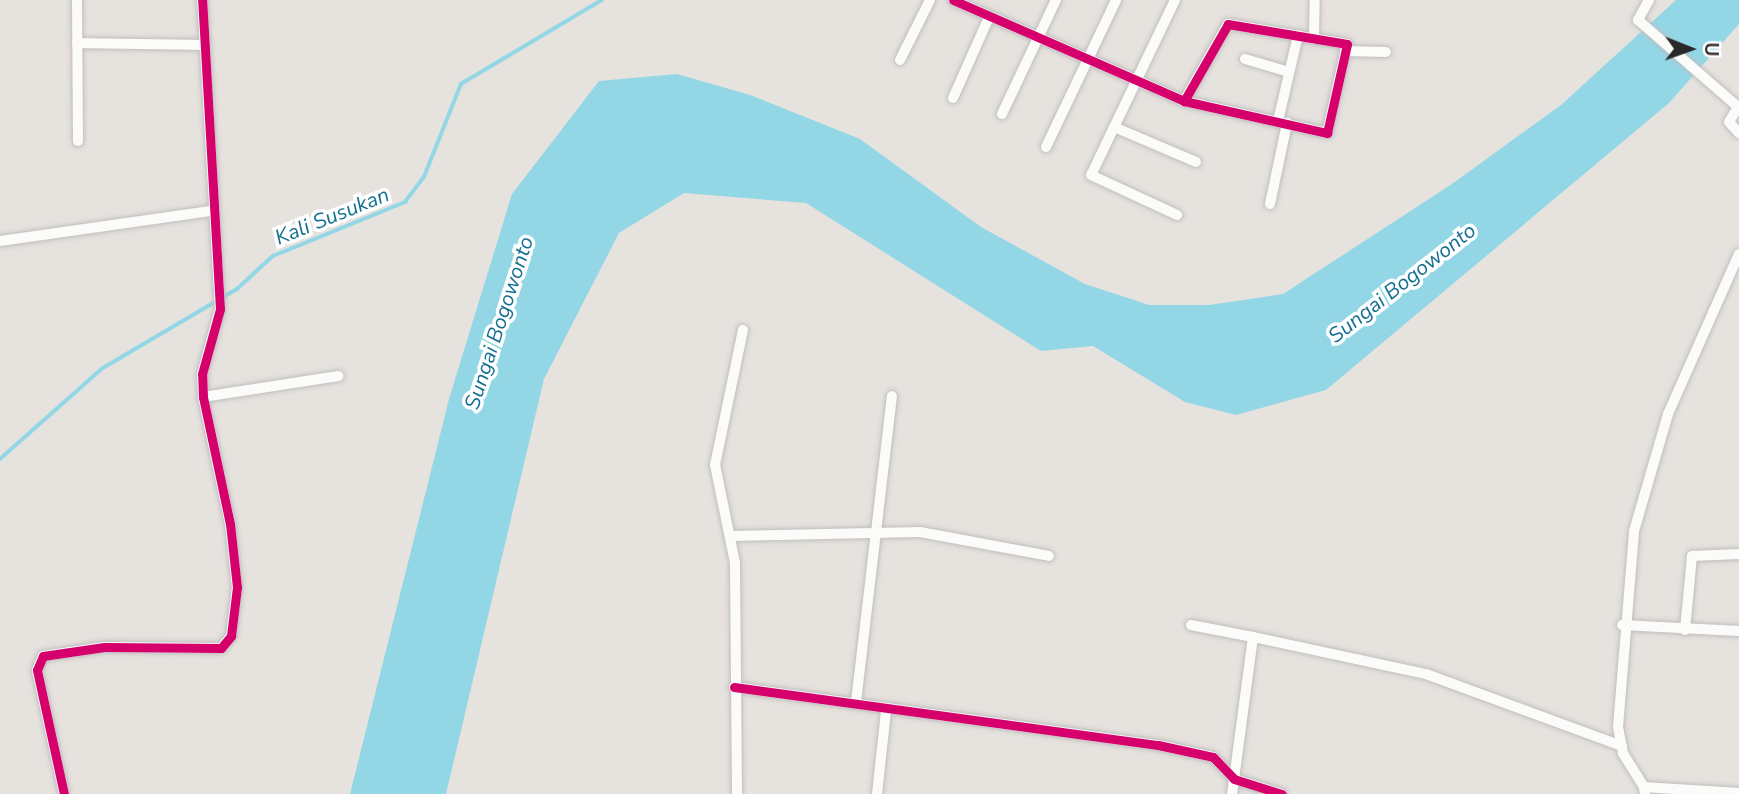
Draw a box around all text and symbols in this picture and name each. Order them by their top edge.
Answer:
north arrow [1655,14,1725,84]
text: U [1698,42,1724,57]
water label: Kali Susukan [271,182,393,250]
water label: Sungai Bogowonto [1323,218,1481,348]
water label: Sungai Bogowonto [459,233,539,413]

